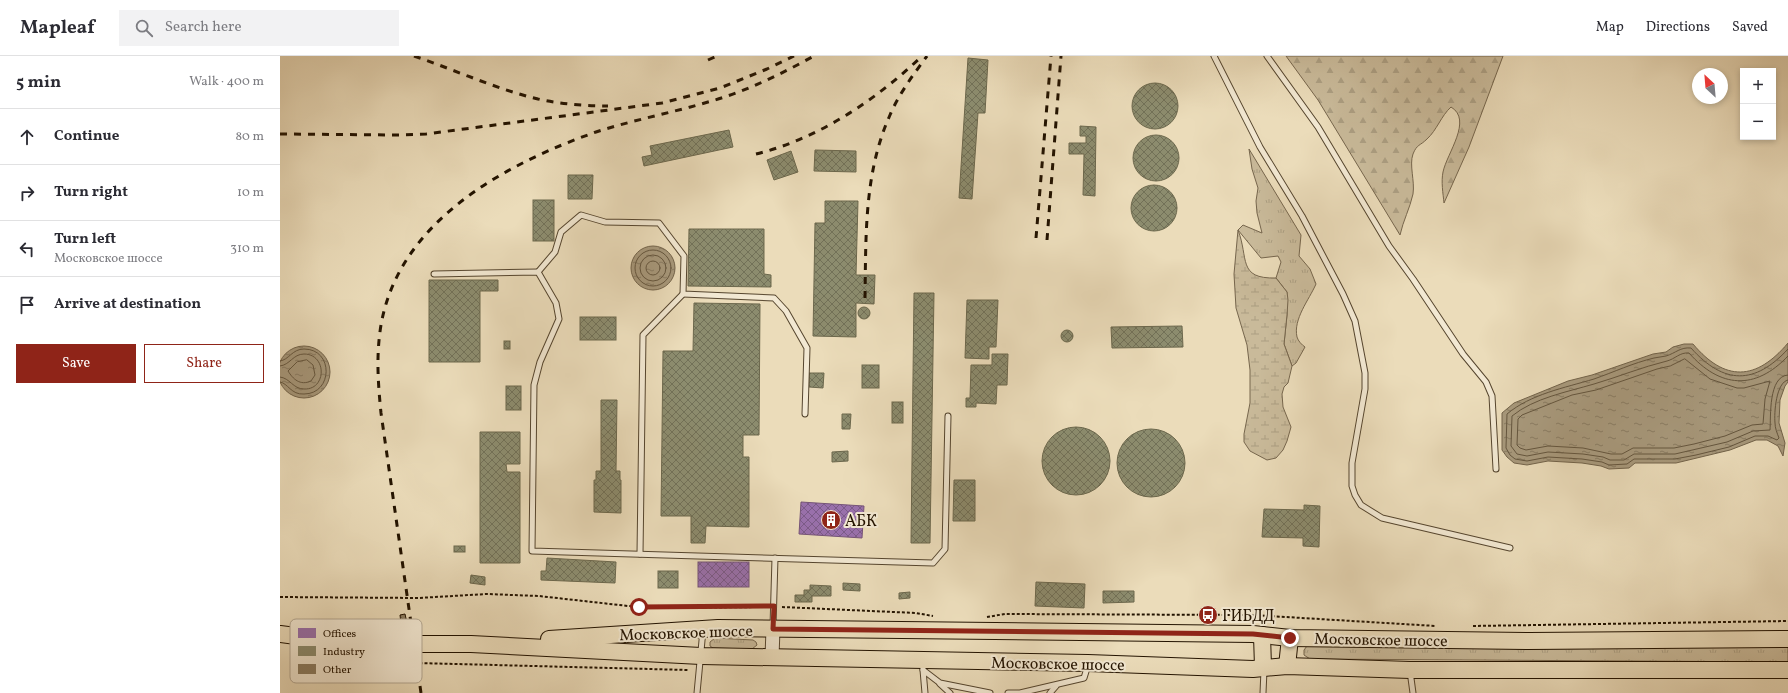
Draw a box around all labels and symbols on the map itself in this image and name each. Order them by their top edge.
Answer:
north arrow [1692,68,1728,104]
building icon: АБК [820,509,842,531]
place label: АБК [845,511,877,533]
route start [630,598,648,616]
bus stop icon: ГИБДД [1197,604,1219,626]
place label: ГИБДД [1222,606,1275,628]
legend [290,619,422,683]
street label: Московское шоссе [619,621,753,647]
text: Offices [323,627,357,642]
route end [1281,629,1299,647]
street label: Московское шоссе [1314,629,1448,653]
text: Industry [323,645,365,660]
street label: Московское шоссе [991,653,1125,677]
text: Other [323,663,352,678]

